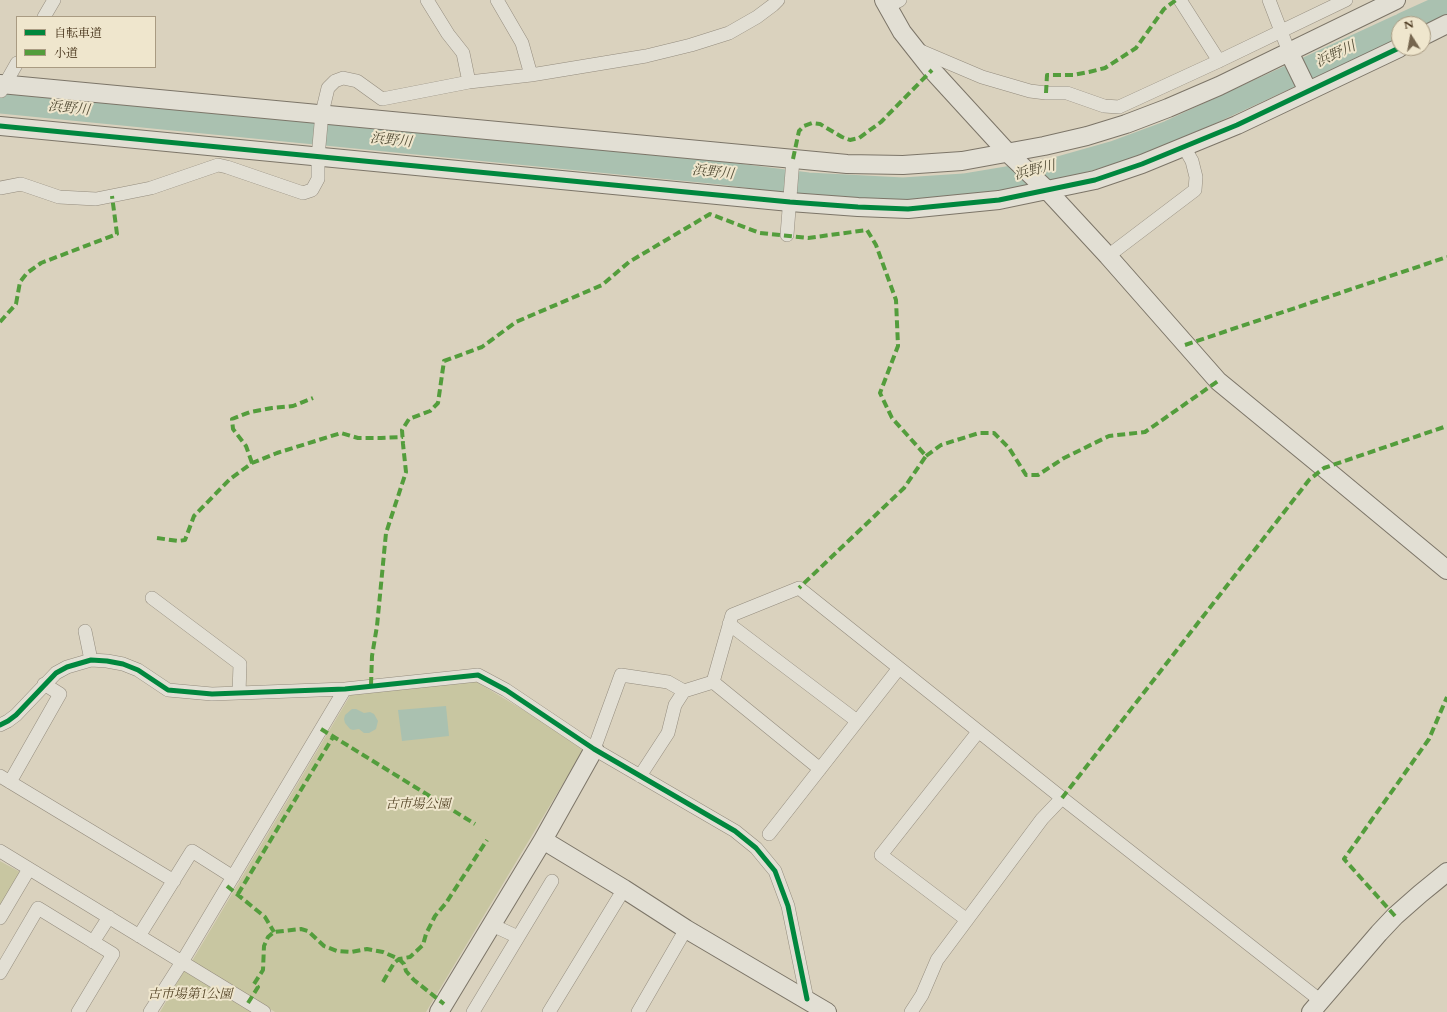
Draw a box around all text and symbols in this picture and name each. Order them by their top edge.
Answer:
legend [16,16,156,68]
north arrow [1391,16,1431,56]
text: N [1403,16,1415,33]
text: 自転車道 [54,25,102,41]
water label: 浜野川 [1313,39,1359,71]
text: 小道 [54,45,78,61]
water label: 浜野川 [47,98,91,120]
water label: 浜野川 [369,130,413,152]
water label: 浜野川 [1013,158,1057,184]
water label: 浜野川 [691,162,735,184]
park label: 古市場公園 [386,797,450,813]
park label: 古市場第1公園 [148,987,232,1003]

